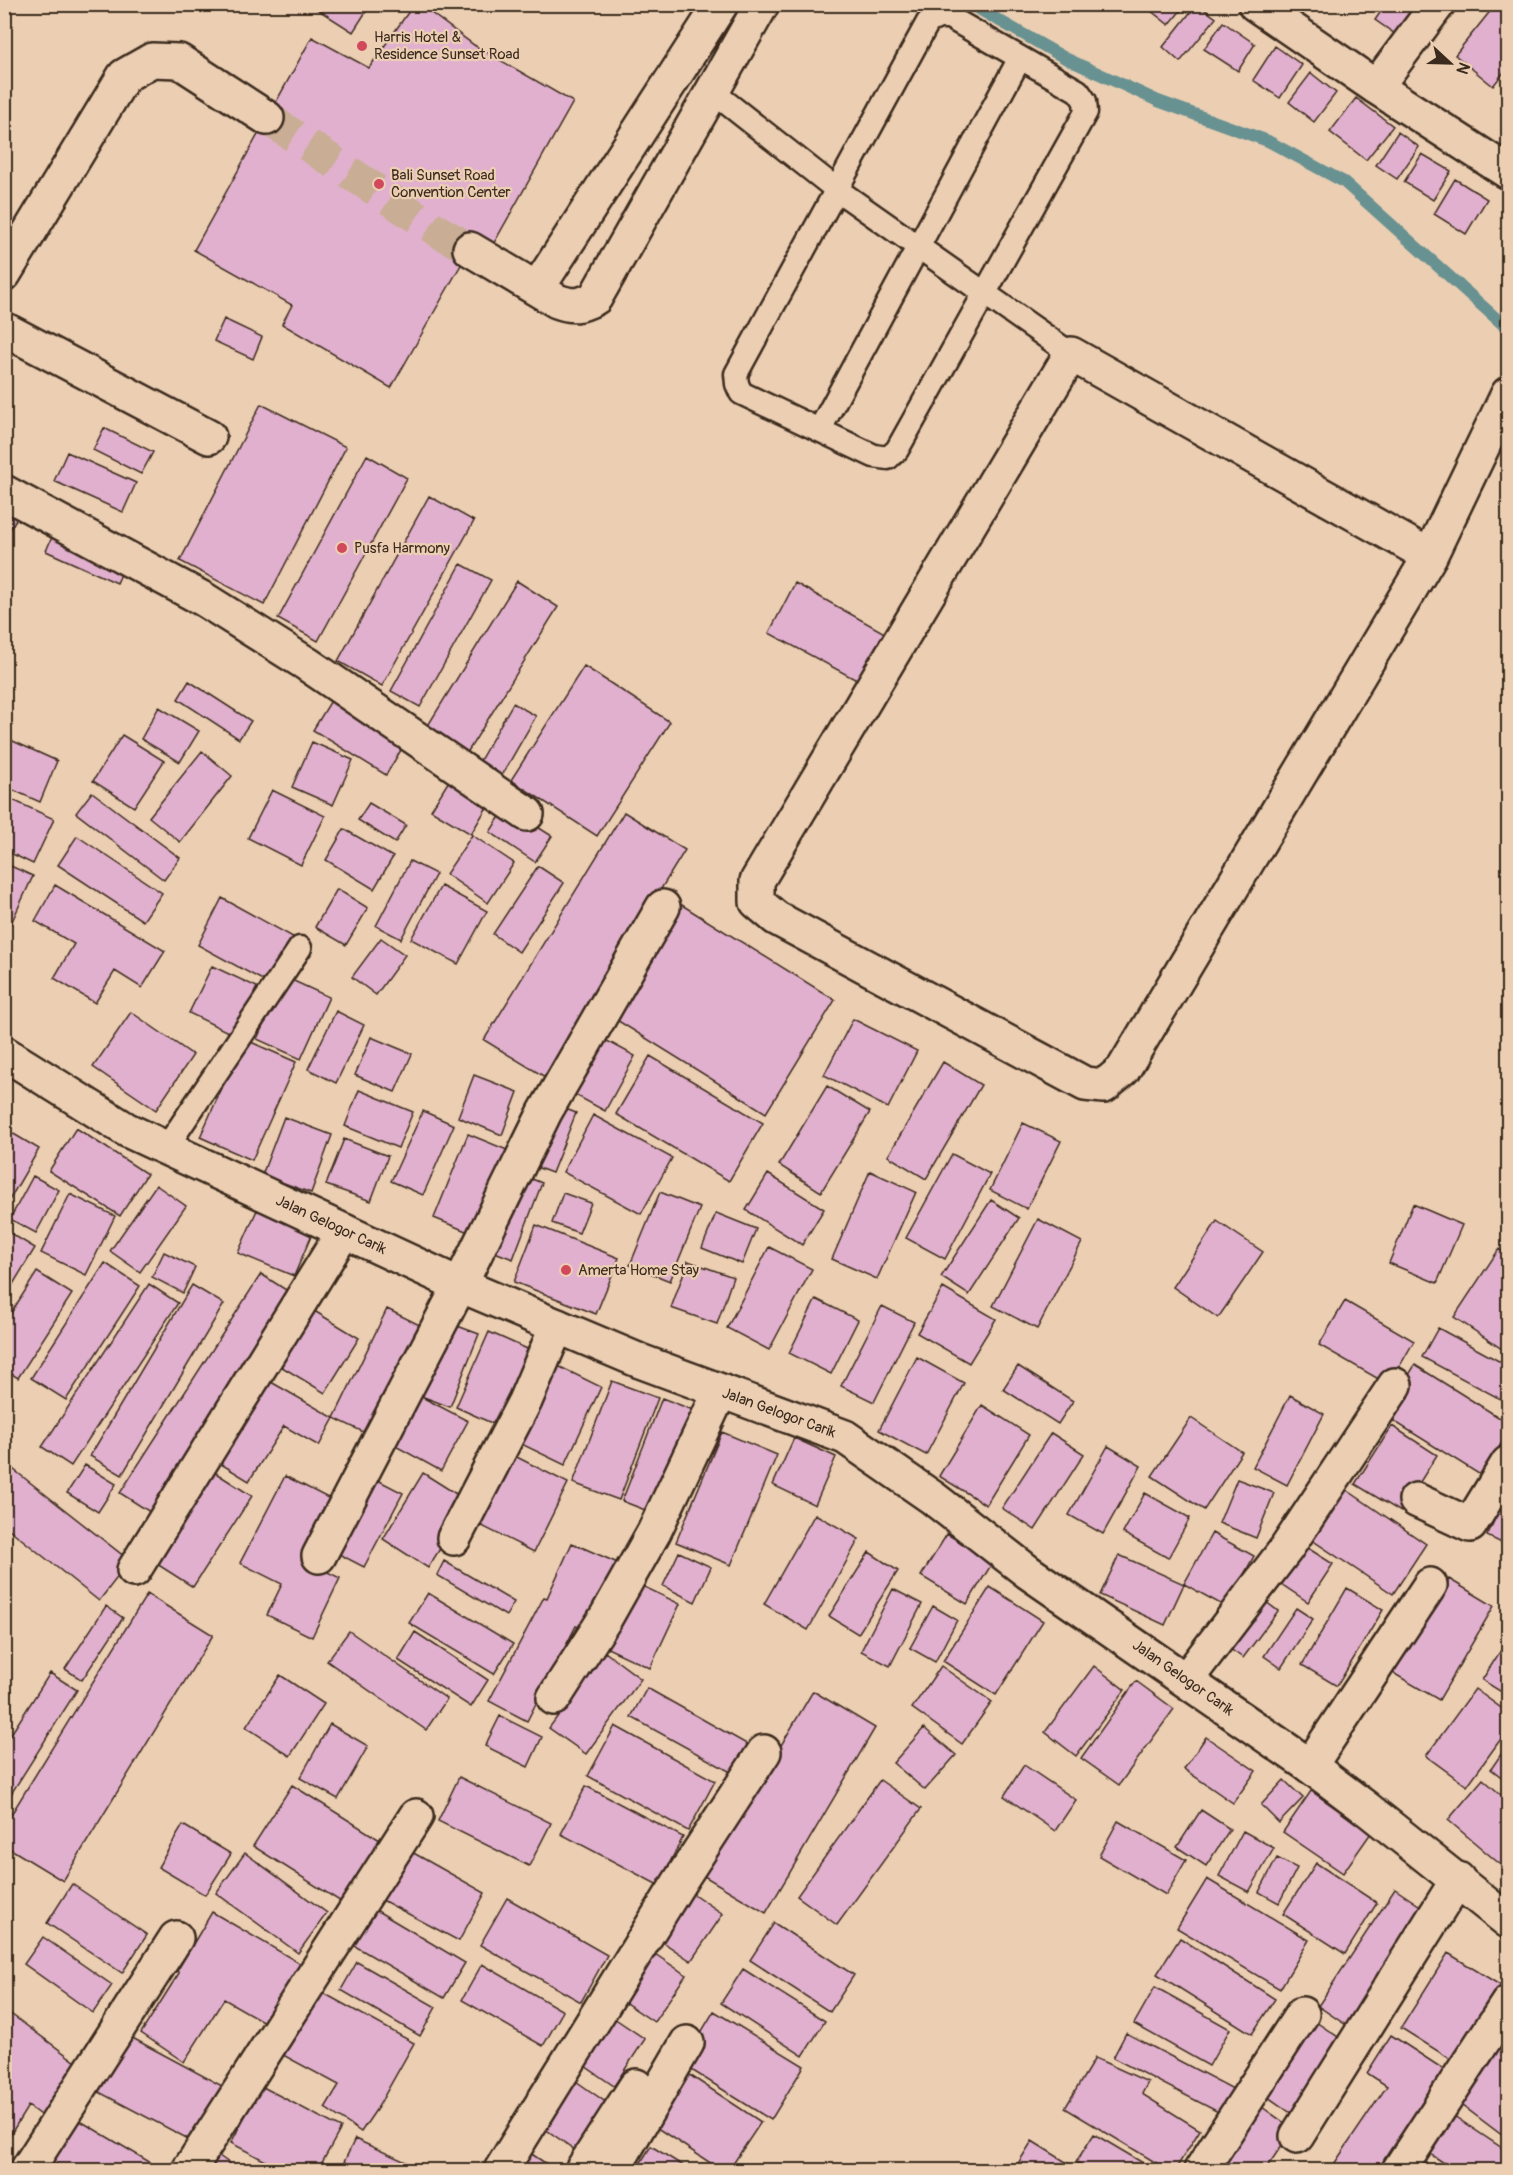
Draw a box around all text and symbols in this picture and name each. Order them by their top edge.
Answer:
place label: Harris Hotel & Residence Sunset Road [374,28,520,64]
north arrow [1420,33,1480,93]
marker: Harris Hotel & Residence Sunset Road [355,39,369,53]
text: N [1452,59,1474,77]
place label: Bali Sunset Road Convention Center [391,166,511,202]
marker: Bali Sunset Road Convention Center [372,177,386,191]
place label: Pusfa Harmony [354,539,450,558]
marker: Pusfa Harmony [335,541,349,555]
street label: Jalan Gelogor Carik [273,1191,390,1259]
place label: Amerta Home Stay [578,1261,700,1280]
marker: Amerta Home Stay [559,1263,573,1277]
street label: Jalan Gelogor Carik [720,1384,839,1443]
street label: Jalan Gelogor Carik [1129,1636,1238,1721]

